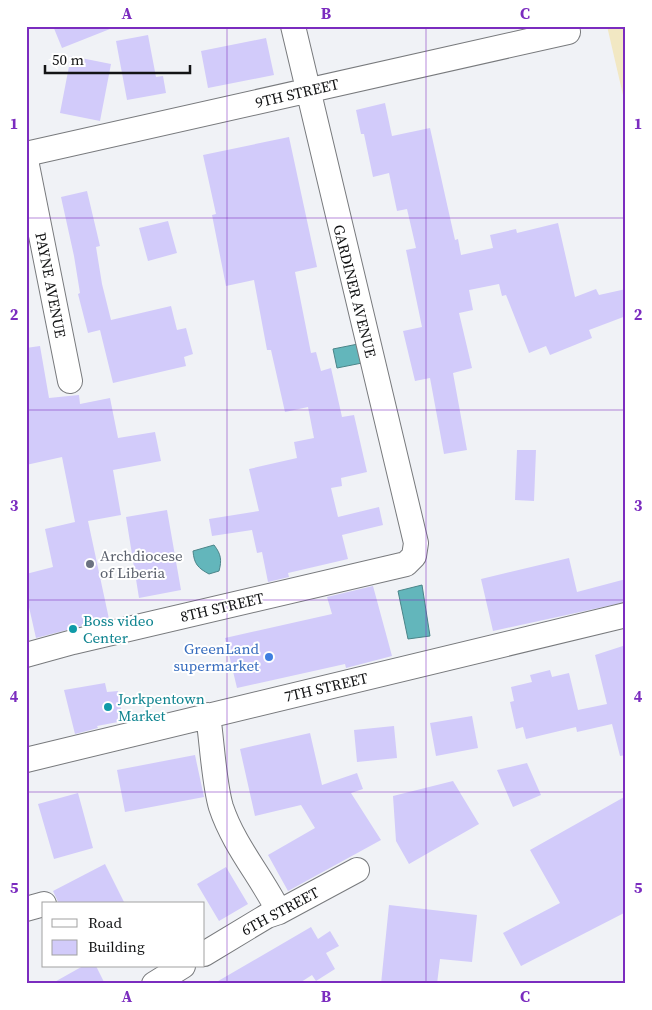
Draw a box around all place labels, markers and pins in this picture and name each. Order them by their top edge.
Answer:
place label: Archdiocese of Liberia [100,545,183,583]
marker: Archdiocese of Liberia [84,558,96,570]
place label: Boss video Center [83,610,154,648]
marker: Boss video Center [67,623,79,635]
place label: GreenLand supermarket [173,638,259,676]
marker: GreenLand supermarket [263,651,275,663]
place label: Jorkpentown Market [117,688,205,726]
marker: Jorkpentown Market [102,701,114,713]

